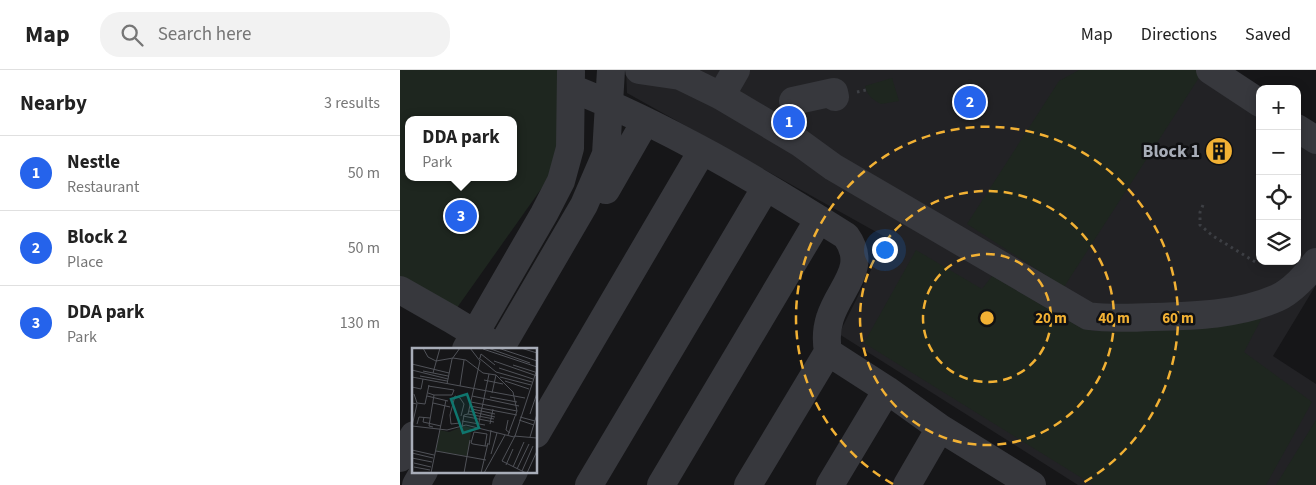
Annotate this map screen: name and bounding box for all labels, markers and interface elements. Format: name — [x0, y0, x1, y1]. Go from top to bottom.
search box — [100, 12, 450, 57]
text: Map — [25, 17, 70, 52]
icon: search — [118, 21, 146, 49]
text: Search here — [158, 21, 251, 48]
text: Map — [1081, 22, 1113, 47]
text: Directions — [1141, 22, 1217, 47]
text: Saved — [1245, 22, 1291, 47]
pin: 2 — [954, 83, 986, 121]
map controls — [1256, 85, 1301, 265]
button: + — [1256, 85, 1301, 130]
text: Nearby — [20, 88, 87, 118]
text: 3 results — [324, 92, 380, 114]
pin: 1 — [773, 103, 805, 141]
popup — [405, 116, 517, 181]
text: DDA park — [422, 124, 500, 151]
button: − — [1256, 130, 1301, 175]
building icon: Block 1 — [1204, 136, 1234, 166]
place label: Block 1 — [1143, 139, 1200, 164]
text: Nestle — [67, 149, 120, 176]
text: Park — [422, 151, 452, 173]
text: 1 — [32, 162, 40, 184]
text: 50 m — [348, 162, 380, 184]
button: locate — [1256, 175, 1301, 220]
text: Restaurant — [67, 176, 140, 198]
pin: 3 — [445, 197, 477, 235]
button: layers — [1256, 220, 1301, 265]
text: Block 2 — [67, 224, 128, 251]
text: 2 — [32, 237, 40, 259]
text: 50 m — [348, 237, 380, 259]
your location — [872, 237, 898, 263]
text: Place — [67, 251, 103, 273]
text: DDA park — [67, 299, 144, 326]
text: 20 m — [1035, 308, 1067, 329]
text: 40 m — [1098, 308, 1130, 329]
text: 60 m — [1162, 308, 1194, 329]
centre of rings — [978, 309, 996, 327]
text: 3 — [32, 312, 40, 334]
text: 130 m — [340, 312, 380, 334]
text: Park — [67, 326, 97, 348]
inset map — [412, 348, 538, 472]

